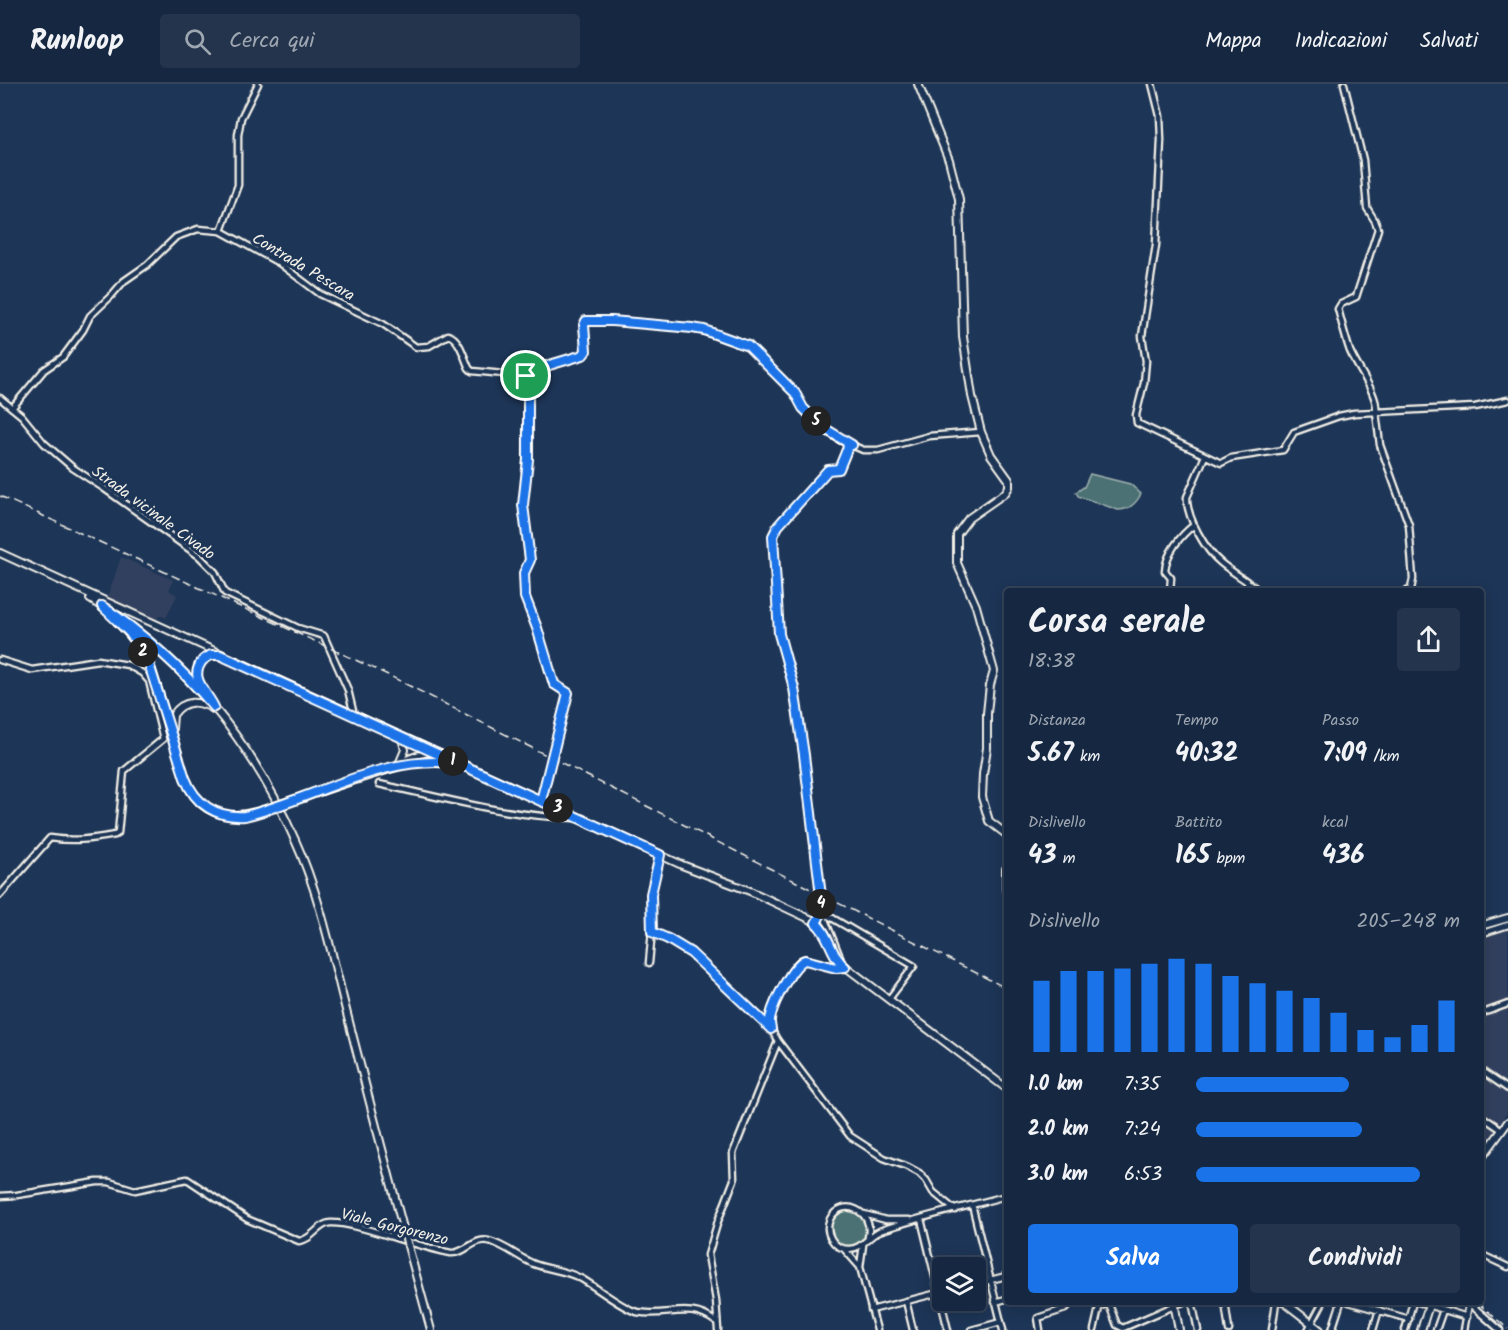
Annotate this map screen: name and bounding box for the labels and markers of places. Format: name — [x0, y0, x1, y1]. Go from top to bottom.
pin — [500, 350, 551, 401]
pin: 5 — [801, 406, 831, 436]
pin: 2 — [128, 637, 158, 667]
pin: 1 — [438, 746, 468, 776]
pin: 3 — [543, 793, 573, 823]
pin: 4 — [806, 889, 836, 919]

